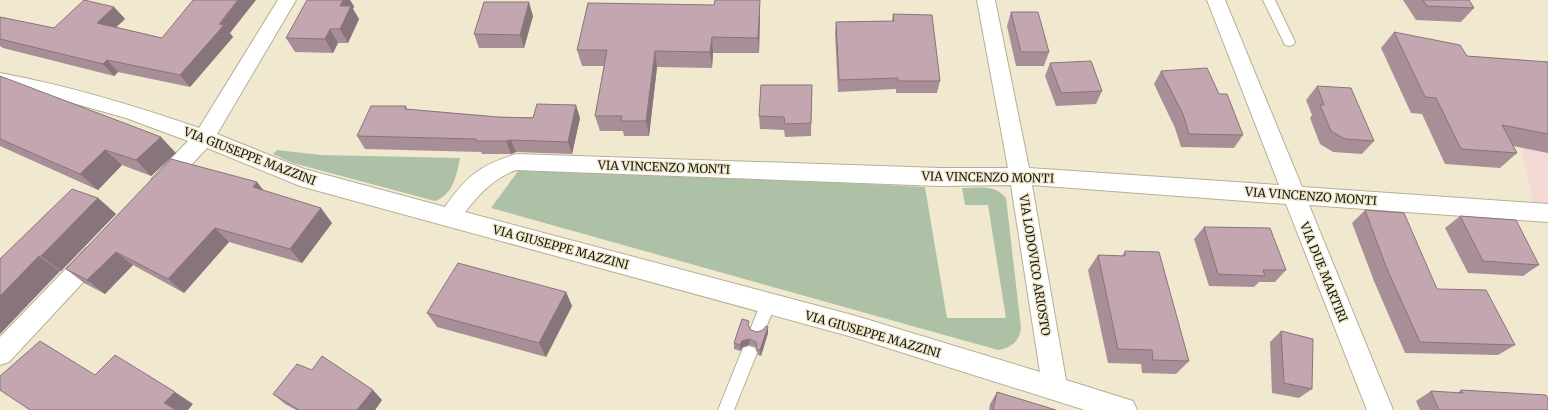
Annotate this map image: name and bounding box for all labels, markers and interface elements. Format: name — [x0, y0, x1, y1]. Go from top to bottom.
street label: VIA GIUSEPPE MAZZINI — [181, 123, 318, 188]
street label: VIA VINCENZO MONTI — [597, 157, 730, 177]
street label: VIA VINCENZO MONTI — [921, 168, 1054, 186]
street label: VIA VINCENZO MONTI — [1243, 184, 1378, 208]
street label: VIA LODOVICO ARIOSTO — [1016, 192, 1054, 337]
street label: VIA DUE MARTIRI — [1297, 219, 1351, 324]
street label: VIA GIUSEPPE MAZZINI — [490, 221, 631, 272]
street label: VIA GIUSEPPE MAZZINI — [802, 307, 943, 361]

